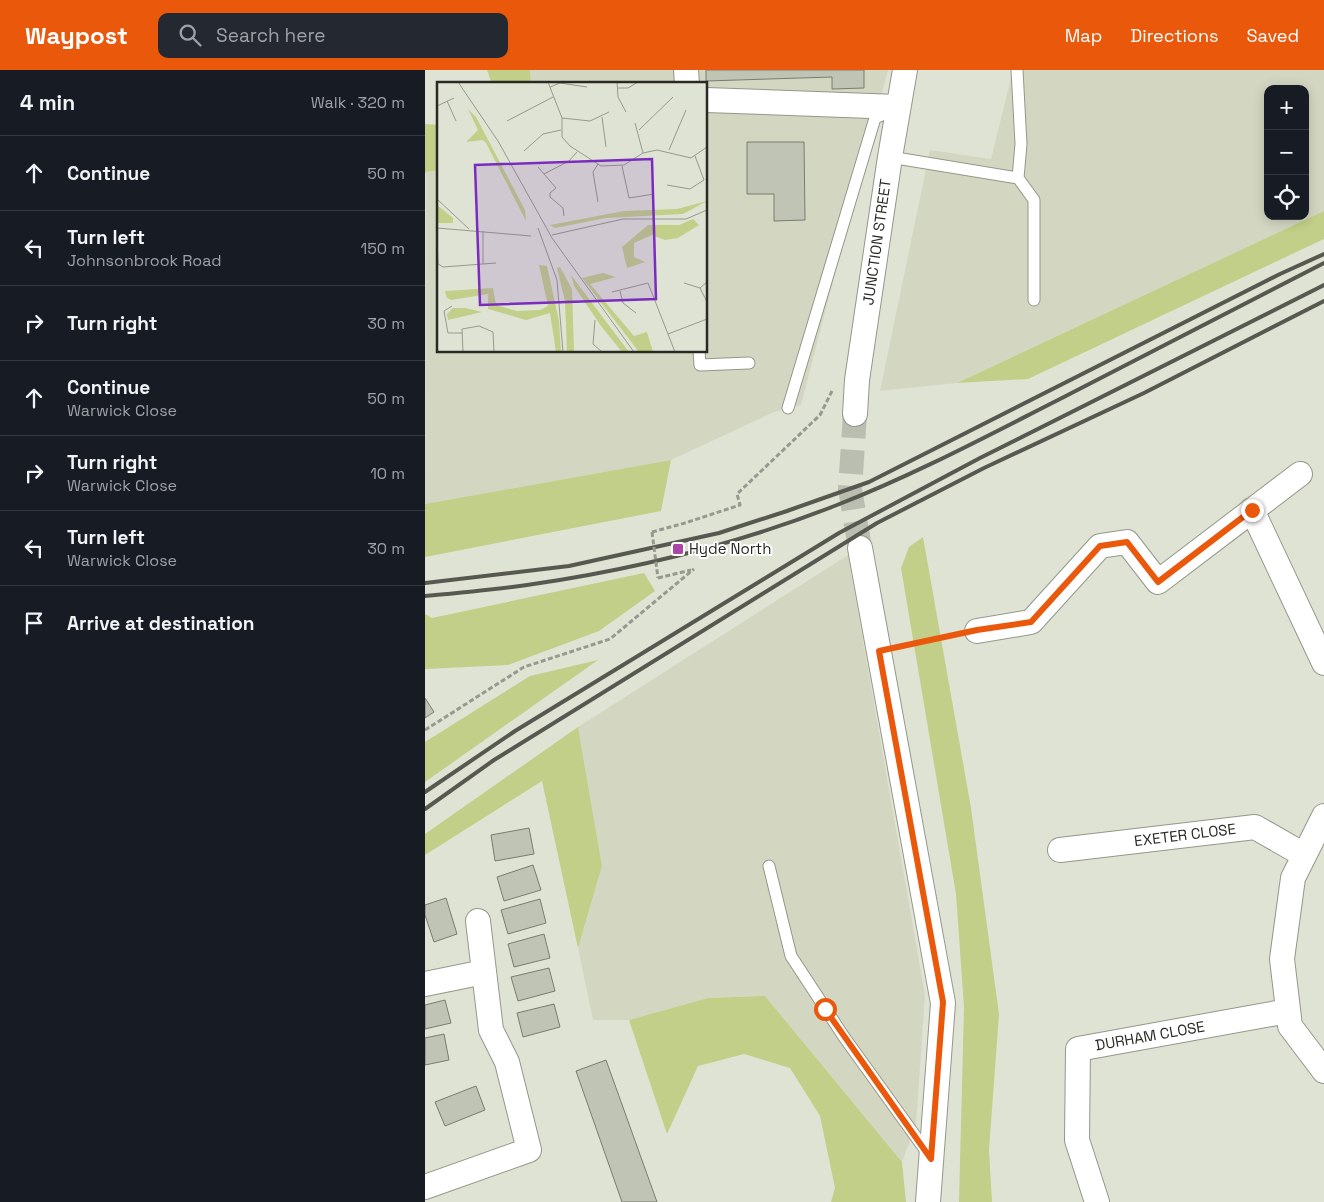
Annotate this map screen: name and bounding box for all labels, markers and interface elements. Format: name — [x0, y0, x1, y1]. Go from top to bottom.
search box — [158, 13, 508, 58]
text: Waypost — [25, 20, 128, 51]
icon: search — [176, 21, 204, 49]
text: Search here — [216, 23, 326, 48]
text: Map — [1065, 24, 1102, 47]
text: Directions — [1130, 24, 1219, 47]
text: Saved — [1247, 24, 1299, 47]
inset map — [437, 82, 707, 352]
map controls — [1264, 85, 1309, 220]
button: + — [1264, 85, 1309, 130]
text: 4 min — [20, 89, 75, 116]
text: Walk · 320 m — [311, 92, 405, 113]
button: − — [1264, 130, 1309, 175]
icon: ahead — [20, 159, 48, 187]
text: Continue — [67, 161, 150, 186]
text: 50 m — [367, 163, 405, 184]
button: locate — [1264, 175, 1309, 220]
street label: JUNCTION STREET — [858, 177, 895, 306]
text: Turn left — [67, 225, 145, 250]
icon: left — [20, 234, 48, 262]
text: 150 m — [361, 238, 405, 259]
text: Johnsonbrook Road — [67, 250, 222, 271]
icon: right — [20, 309, 48, 337]
text: Turn right — [67, 311, 157, 336]
text: 30 m — [367, 313, 405, 334]
text: Continue — [67, 375, 150, 400]
icon: ahead — [20, 384, 48, 412]
text: 50 m — [367, 388, 405, 409]
text: Warwick Close — [67, 400, 177, 421]
text: Turn right — [67, 450, 157, 475]
icon: right — [20, 459, 48, 487]
text: 10 m — [370, 463, 405, 484]
text: Warwick Close — [67, 475, 177, 496]
route end — [1241, 499, 1264, 522]
text: Turn left — [67, 525, 145, 550]
icon: left — [20, 534, 48, 562]
text: 30 m — [367, 538, 405, 559]
place label: Hyde North — [689, 539, 771, 558]
marker: Hyde North — [671, 542, 685, 556]
text: Warwick Close — [67, 550, 177, 571]
icon: arrive — [20, 609, 48, 637]
text: Arrive at destination — [67, 611, 255, 636]
street label: EXETER CLOSE — [1133, 819, 1237, 850]
route start — [814, 998, 837, 1021]
street label: DURHAM CLOSE — [1094, 1017, 1206, 1054]

